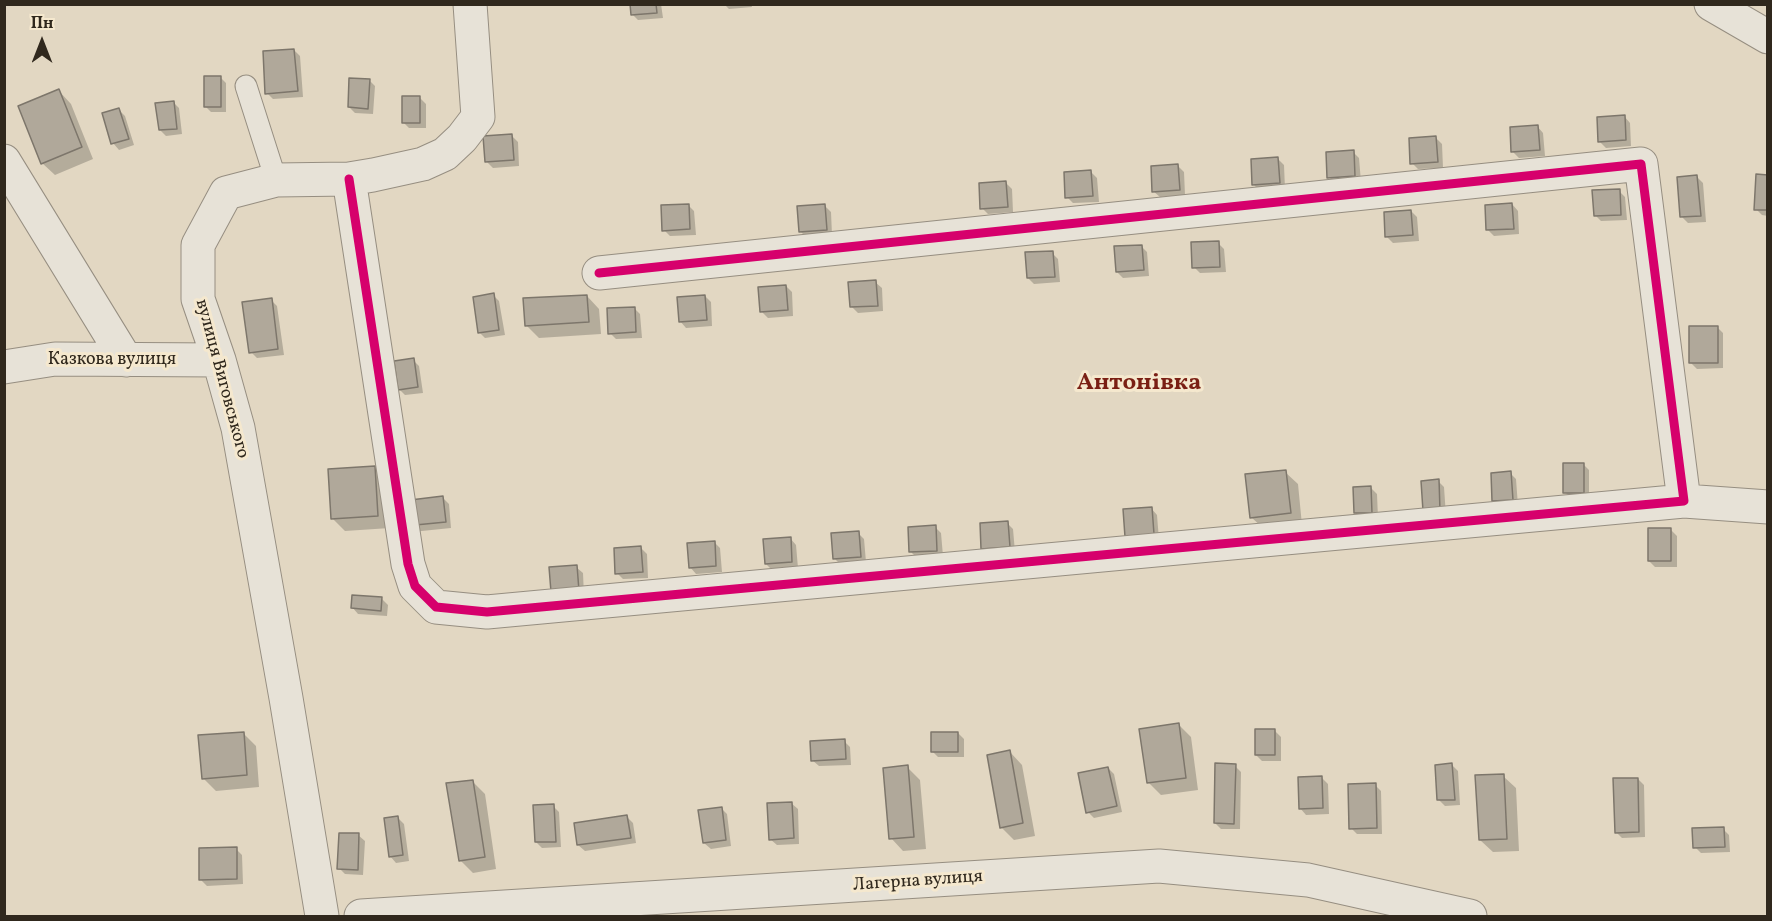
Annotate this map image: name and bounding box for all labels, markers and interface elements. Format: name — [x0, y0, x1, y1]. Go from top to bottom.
north arrow — [12, 12, 72, 72]
text: Пн — [31, 13, 53, 35]
street label: вулиця Виговського — [189, 297, 253, 461]
street label: Казкова вулиця — [48, 350, 176, 372]
district label: Антонівка — [1077, 371, 1201, 399]
street label: Лагерна вулиця — [852, 867, 984, 897]

